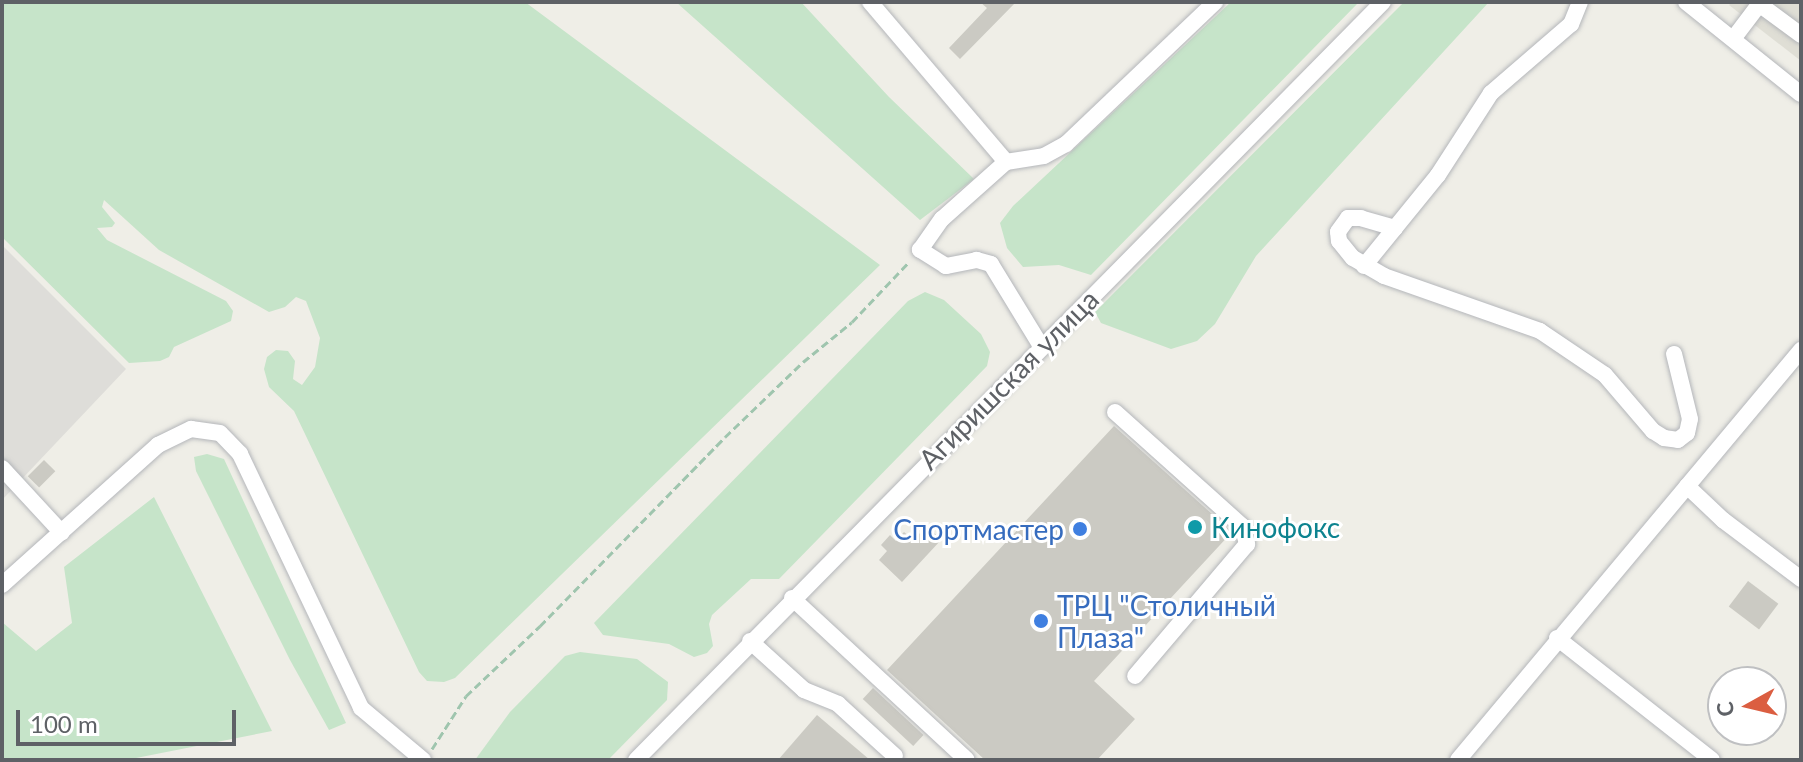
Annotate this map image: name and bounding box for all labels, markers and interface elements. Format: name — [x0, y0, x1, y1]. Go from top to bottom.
street label: Агиришская улица — [911, 282, 1105, 476]
place label: Кинофокс — [1211, 510, 1340, 544]
place label: Спортмастер — [893, 512, 1064, 546]
marker: Кинофокс — [1186, 518, 1204, 536]
marker: Спортмастер — [1071, 520, 1089, 538]
place label: ТРЦ "Столичный Плаза" — [1057, 588, 1276, 654]
marker: ТРЦ "Столичный Плаза" — [1032, 612, 1050, 630]
north arrow — [1707, 666, 1787, 746]
scale bar — [20, 694, 240, 744]
text: С — [1710, 700, 1739, 718]
text: 100 m — [30, 709, 98, 738]

